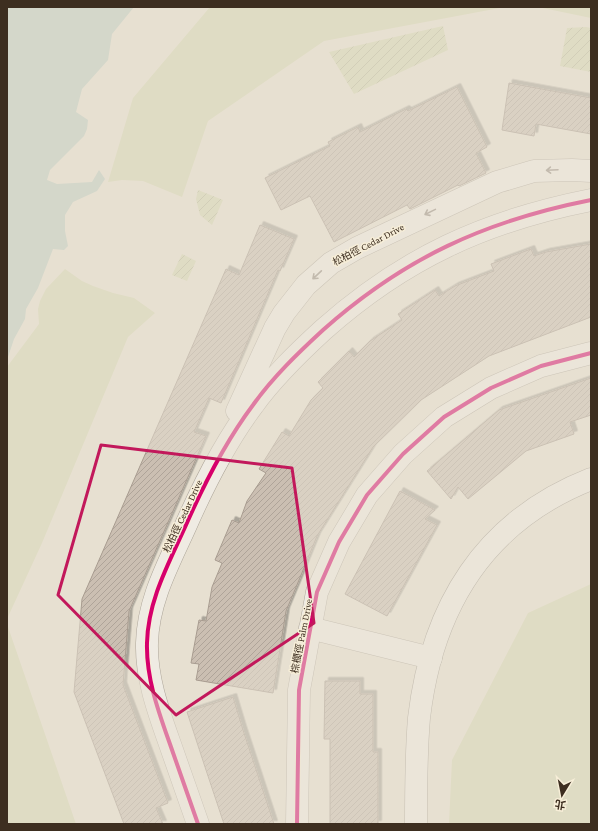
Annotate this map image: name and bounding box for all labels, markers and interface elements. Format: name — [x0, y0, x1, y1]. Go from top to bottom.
one-way arrow — [546, 166, 559, 174]
one-way arrow — [425, 209, 437, 216]
street label: 松柏徑 Cedar Drive — [331, 221, 406, 268]
one-way arrow — [312, 270, 322, 280]
street label: 松柏徑 Cedar Drive — [161, 477, 204, 554]
street label: 棕櫚徑 Palm Drive — [289, 597, 314, 674]
north arrow — [542, 775, 582, 815]
text: 北 — [554, 798, 567, 812]

